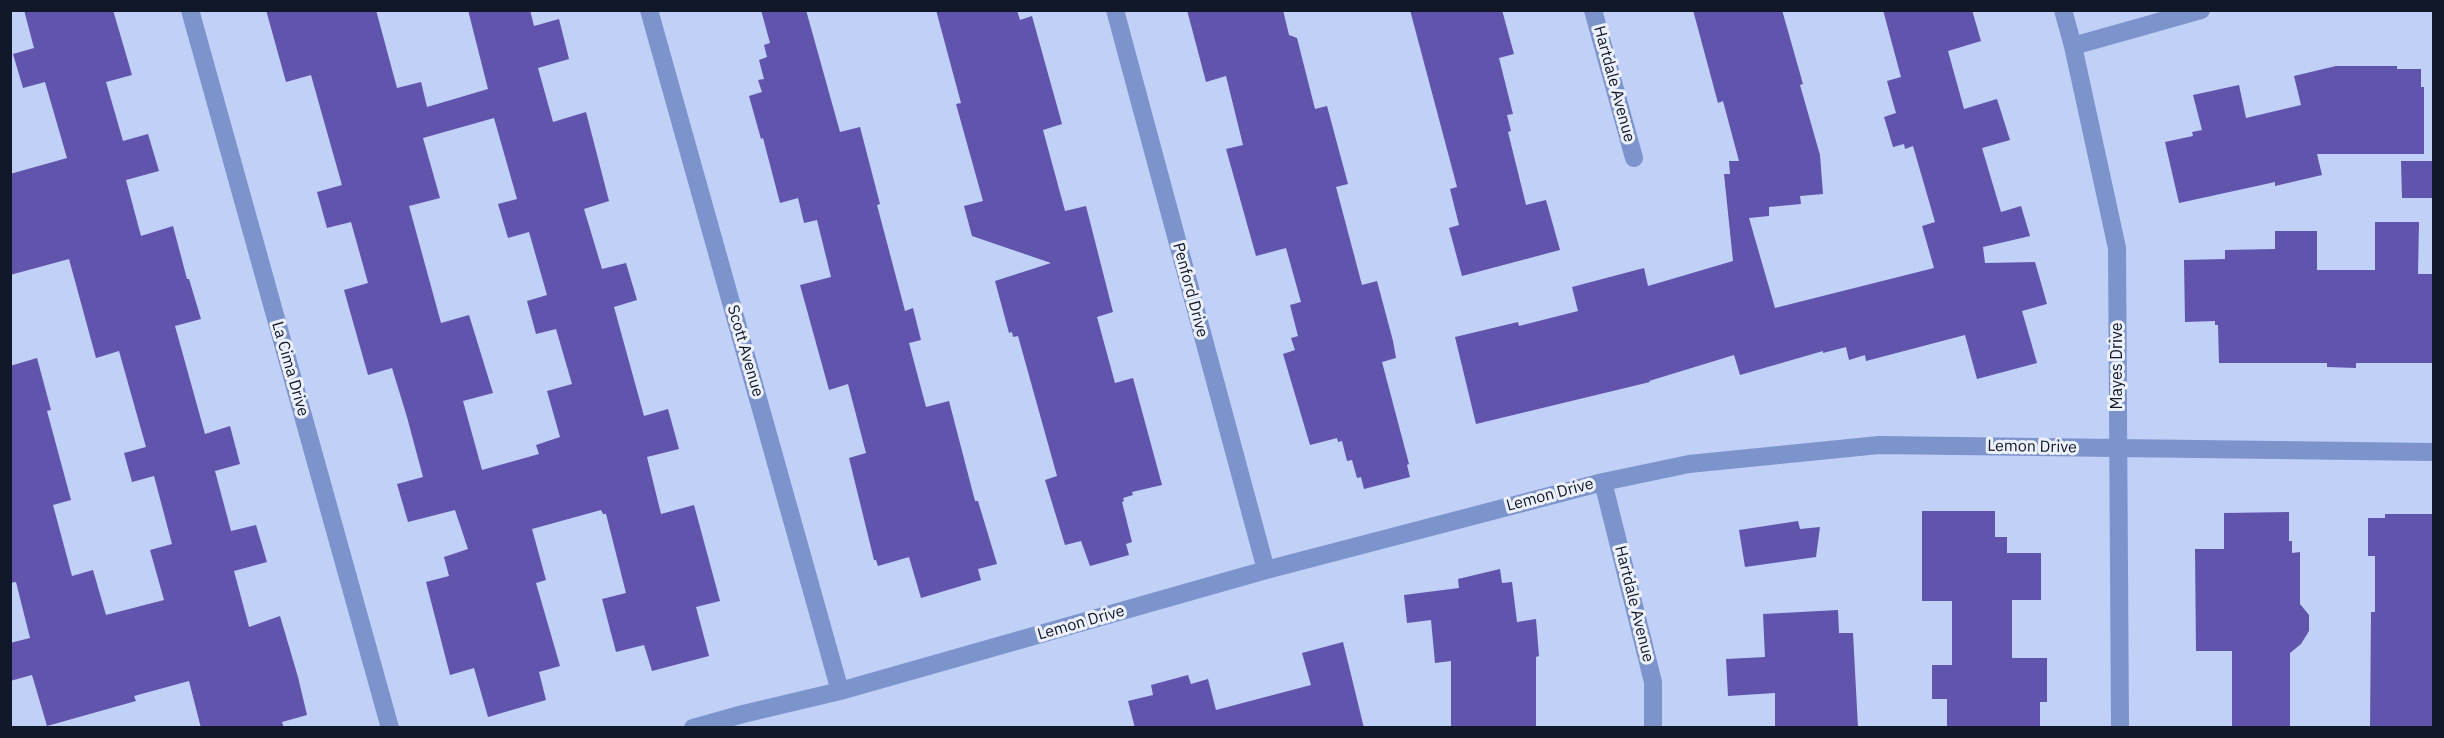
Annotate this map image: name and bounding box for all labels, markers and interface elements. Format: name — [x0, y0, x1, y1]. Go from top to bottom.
street label: Hartdale Avenue — [1589, 24, 1639, 144]
street label: Penford Drive — [1168, 241, 1212, 339]
street label: Scott Avenue — [723, 303, 767, 399]
street label: La Cima Drive — [267, 319, 313, 419]
street label: Mayes Drive — [2107, 323, 2127, 409]
street label: Lemon Drive — [1987, 437, 2077, 457]
street label: Lemon Drive — [1504, 474, 1596, 516]
street label: Hartdale Avenue — [1610, 544, 1658, 664]
street label: Lemon Drive — [1035, 601, 1127, 645]

